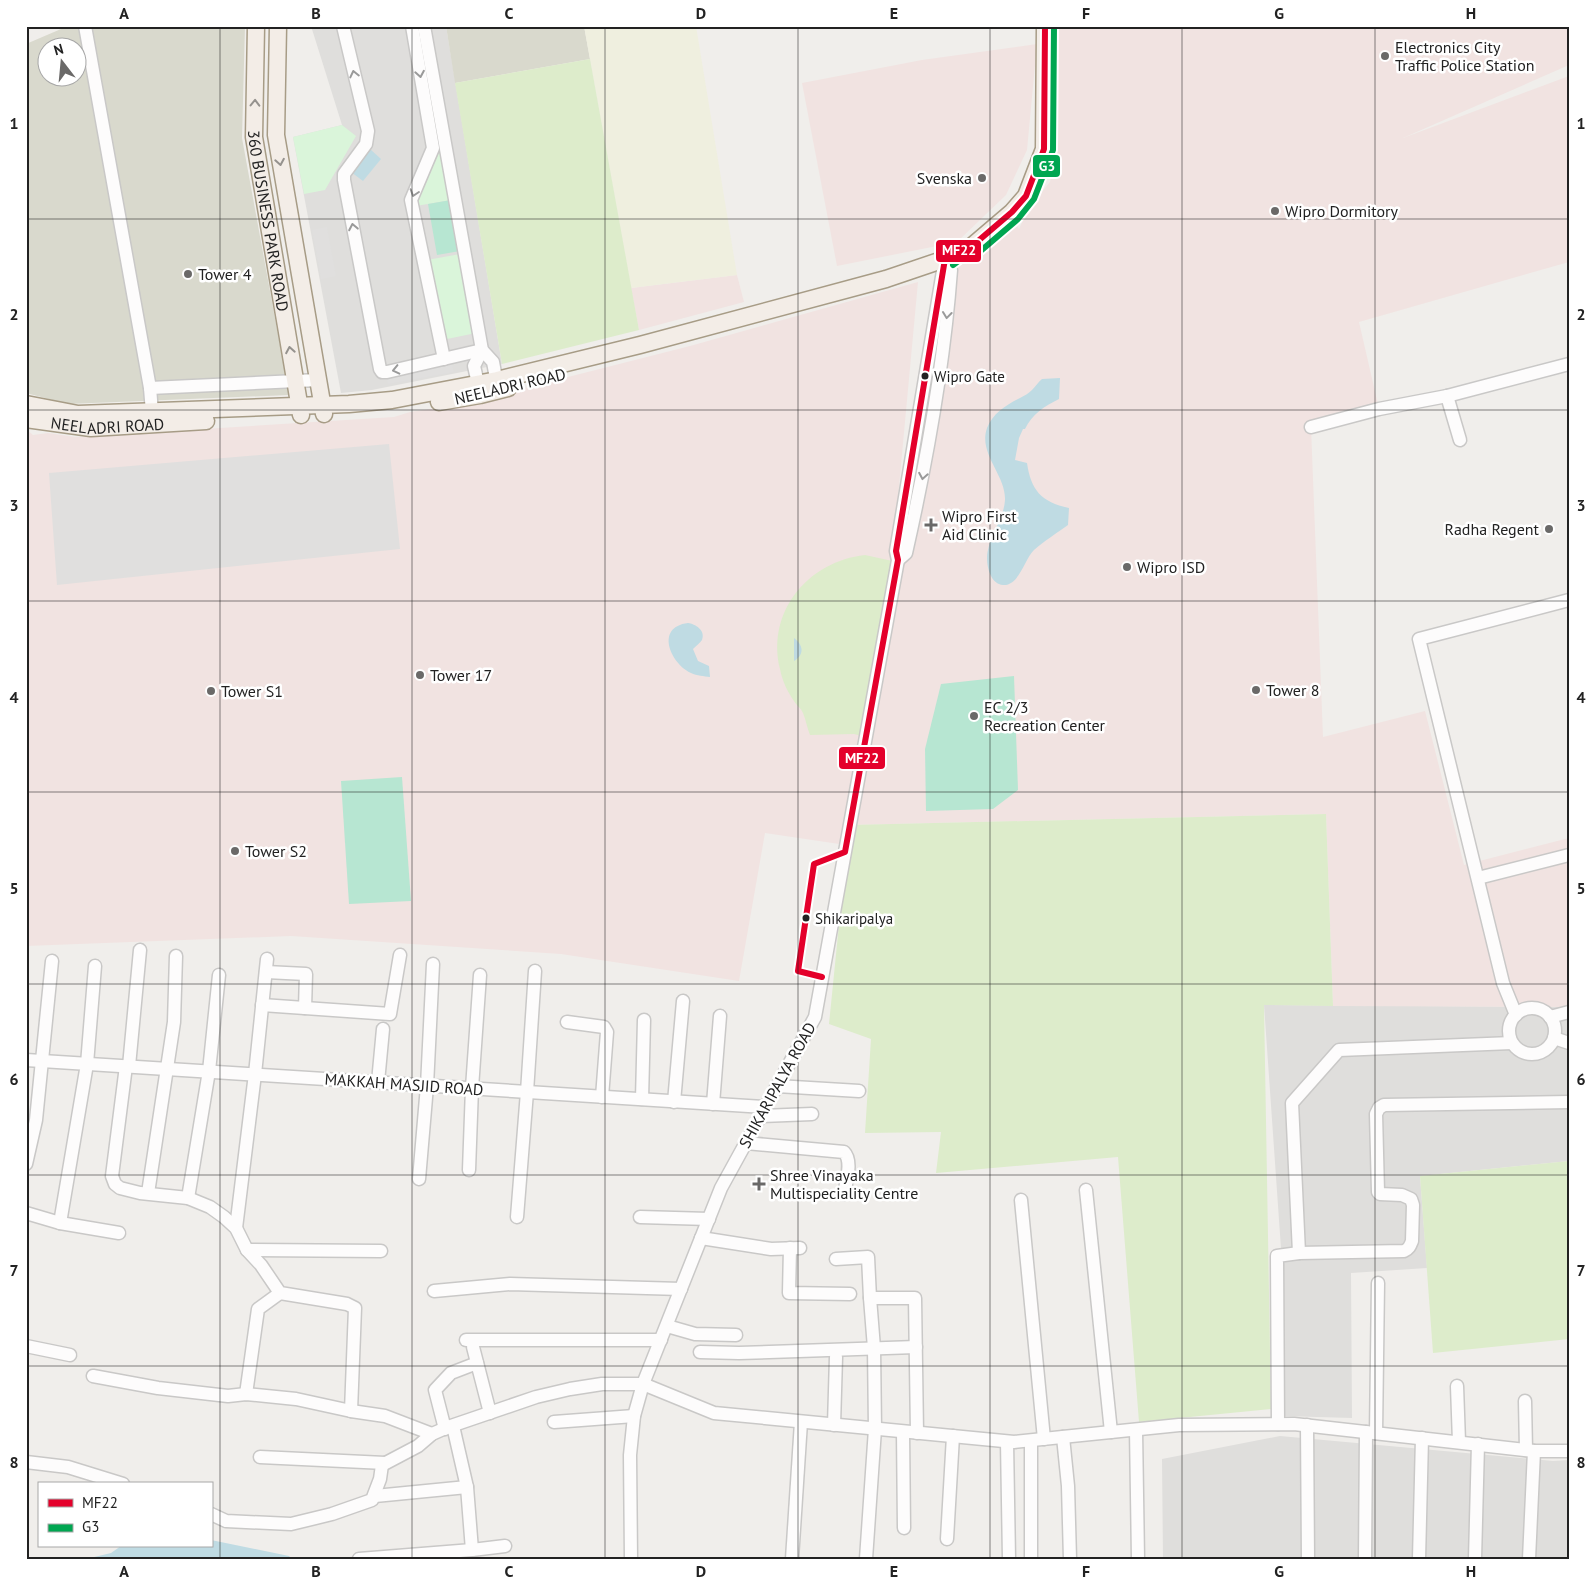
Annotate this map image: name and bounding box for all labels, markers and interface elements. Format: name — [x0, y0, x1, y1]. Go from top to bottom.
text: A — [119, 3, 129, 23]
text: B — [311, 3, 321, 23]
text: C — [505, 3, 514, 23]
text: D — [696, 3, 706, 23]
text: E — [890, 3, 898, 23]
text: F — [1082, 3, 1090, 23]
text: G — [1274, 3, 1284, 23]
text: H — [1466, 3, 1476, 23]
place label: Electronics City Traffic Police Station — [1395, 37, 1534, 75]
north arrow — [38, 38, 88, 88]
text: N — [52, 40, 65, 59]
marker: Electronics City Traffic Police Station — [1379, 50, 1391, 62]
one-way arrow — [349, 70, 360, 79]
one-way arrow — [415, 70, 425, 78]
one-way arrow — [250, 98, 260, 106]
text: 1 — [9, 113, 19, 133]
text: 1 — [1576, 113, 1586, 133]
street label: 360 BUSINESS PARK ROAD — [244, 130, 293, 313]
line badge: G3 — [1032, 154, 1061, 178]
text: G3 — [1039, 157, 1055, 175]
one-way arrow — [275, 158, 285, 166]
place label: Svenska — [917, 168, 972, 188]
marker: Svenska — [976, 172, 988, 184]
one-way arrow — [410, 188, 420, 197]
place label: Wipro Dormitory — [1285, 201, 1399, 221]
marker: Wipro Dormitory — [1269, 205, 1281, 217]
one-way arrow — [349, 223, 359, 232]
line badge: MF22 — [935, 239, 982, 263]
text: MF22 — [942, 241, 976, 259]
place label: Tower 4 — [198, 264, 252, 284]
marker: Tower 4 — [182, 268, 194, 280]
text: 2 — [9, 304, 19, 324]
text: 2 — [1576, 304, 1586, 324]
one-way arrow — [942, 311, 953, 319]
one-way arrow — [285, 345, 296, 353]
street label: NEELADRI ROAD — [452, 363, 568, 409]
one-way arrow — [392, 364, 401, 375]
place label: Wipro Gate — [934, 367, 1005, 386]
marker: Wipro Gate — [920, 371, 930, 381]
street label: NEELADRI ROAD — [49, 413, 165, 438]
one-way arrow — [918, 471, 928, 480]
text: 3 — [9, 495, 19, 515]
text: 3 — [1576, 495, 1586, 515]
place label: Wipro First Aid Clinic — [942, 506, 1017, 544]
marker: Wipro First Aid Clinic — [924, 518, 938, 532]
place label: Radha Regent — [1445, 519, 1540, 539]
marker: Radha Regent — [1543, 523, 1555, 535]
place label: Wipro ISD — [1137, 557, 1205, 577]
marker: Wipro ISD — [1121, 561, 1133, 573]
place label: Tower 17 — [430, 665, 492, 685]
marker: Tower 17 — [414, 669, 426, 681]
place label: Tower 8 — [1266, 680, 1319, 700]
place label: Tower S1 — [221, 681, 283, 701]
marker: Tower 8 — [1250, 684, 1262, 696]
marker: Tower S1 — [205, 685, 217, 697]
text: 4 — [9, 687, 19, 707]
text: 4 — [1576, 687, 1586, 707]
place label: EC 2/3 Recreation Center — [984, 697, 1106, 735]
marker: EC 2/3 Recreation Center — [968, 710, 980, 722]
line badge: MF22 — [838, 746, 886, 770]
text: MF22 — [845, 749, 879, 767]
place label: Tower S2 — [245, 841, 307, 861]
marker: Tower S2 — [229, 845, 241, 857]
text: 5 — [9, 878, 19, 898]
text: 5 — [1576, 878, 1586, 898]
place label: Shikaripalya — [815, 909, 893, 928]
marker: Shikaripalya — [801, 913, 811, 923]
street label: SHIKARIPALYA ROAD — [734, 1019, 820, 1151]
street label: MAKKAH MASJID ROAD — [324, 1068, 484, 1100]
text: 6 — [9, 1069, 19, 1089]
text: 6 — [1576, 1069, 1586, 1089]
place label: Shree Vinayaka Multispeciality Centre — [770, 1165, 918, 1203]
marker: Shree Vinayaka Multispeciality Centre — [752, 1177, 766, 1191]
text: 7 — [9, 1260, 19, 1280]
text: 7 — [1576, 1260, 1586, 1280]
text: 8 — [9, 1452, 19, 1472]
text: 8 — [1576, 1452, 1586, 1472]
legend — [38, 1482, 212, 1548]
text: MF22 — [82, 1493, 118, 1512]
text: G3 — [82, 1517, 99, 1536]
text: A — [119, 1561, 129, 1581]
text: B — [311, 1561, 321, 1581]
text: C — [505, 1561, 514, 1581]
text: D — [696, 1561, 706, 1581]
text: E — [890, 1561, 898, 1581]
text: F — [1082, 1561, 1090, 1581]
text: G — [1274, 1561, 1284, 1581]
text: H — [1466, 1561, 1476, 1581]

